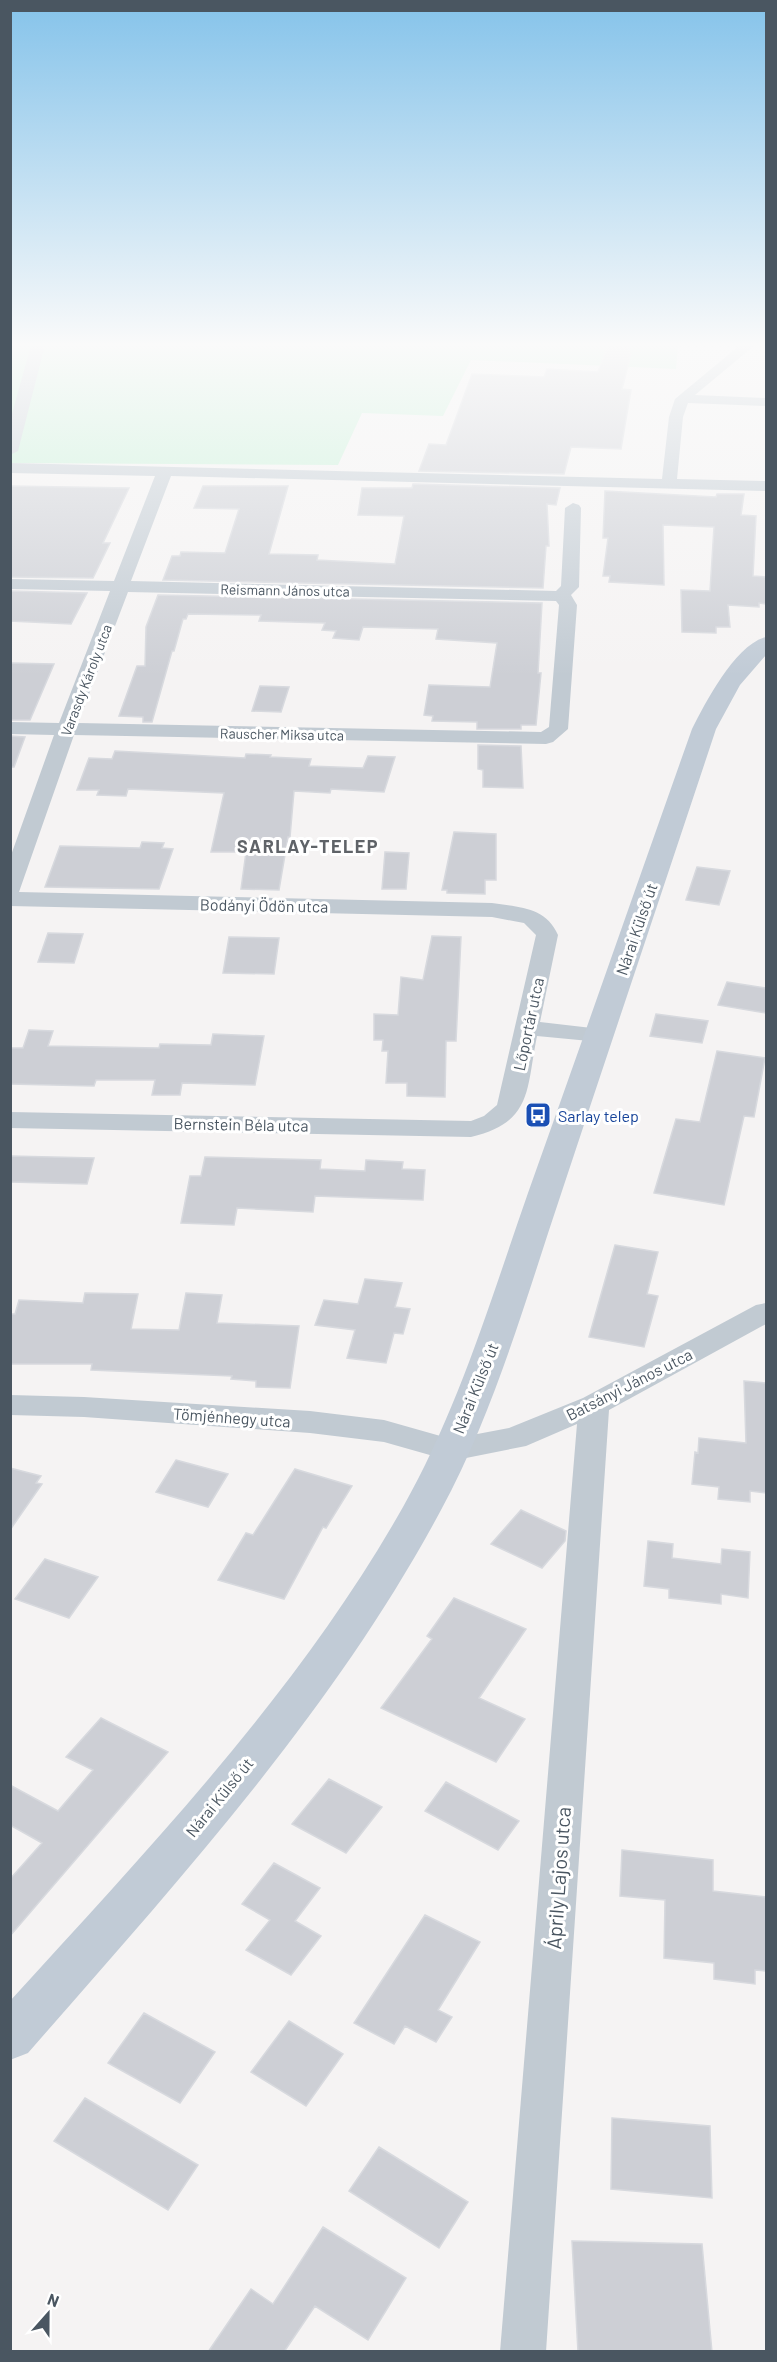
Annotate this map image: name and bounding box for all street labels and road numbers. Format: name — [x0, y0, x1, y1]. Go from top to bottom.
street label: Reismann János utca — [220, 580, 350, 600]
street label: Varasdy Károly utca — [57, 622, 115, 738]
street label: Rauscher Miksa utca — [220, 724, 344, 744]
street label: Nárai Külső út — [611, 880, 661, 978]
street label: Bodányi Ödön utca — [200, 894, 328, 916]
street label: Lőportár utca — [509, 976, 547, 1072]
street label: Bernstein Béla utca — [173, 1113, 309, 1135]
street label: Nárai Külső út — [448, 1340, 502, 1436]
street label: Batsányi János utca — [563, 1344, 695, 1424]
street label: Tömjénhegy utca — [173, 1403, 291, 1431]
street label: Nárai Külső út — [181, 1754, 257, 1840]
street label: Áprily Lajos utca — [541, 1806, 575, 1950]

